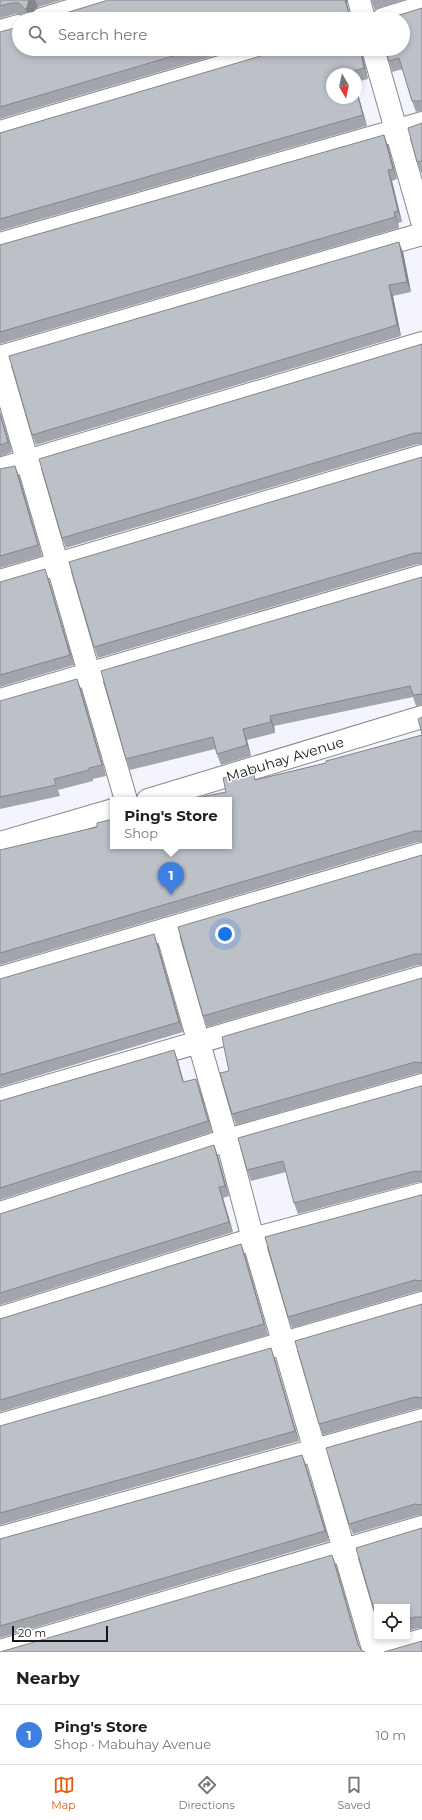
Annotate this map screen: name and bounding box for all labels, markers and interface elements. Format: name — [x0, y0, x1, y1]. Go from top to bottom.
search box — [12, 12, 410, 56]
icon: search — [26, 23, 48, 45]
text: Search here — [58, 25, 147, 44]
north arrow — [326, 68, 362, 104]
street label: Mabuhay Avenue — [224, 733, 346, 785]
popup — [110, 797, 232, 849]
text: Ping's Store — [124, 806, 218, 825]
text: Shop — [124, 825, 158, 841]
pin: 1 — [158, 862, 184, 895]
your location — [215, 924, 235, 944]
map controls — [374, 1604, 410, 1640]
button: locate — [374, 1604, 410, 1640]
scale bar — [12, 1624, 108, 1643]
text: 20 m — [18, 1626, 46, 1640]
text: Nearby — [16, 1668, 80, 1688]
text: Ping's Store — [54, 1717, 148, 1736]
text: 1 — [26, 1727, 32, 1743]
text: 10 m — [376, 1727, 406, 1743]
text: Shop · Mabuhay Avenue — [54, 1736, 211, 1752]
tab: Map — [51, 1774, 76, 1812]
tab: Directions — [179, 1774, 235, 1812]
tab: Saved — [338, 1774, 371, 1812]

